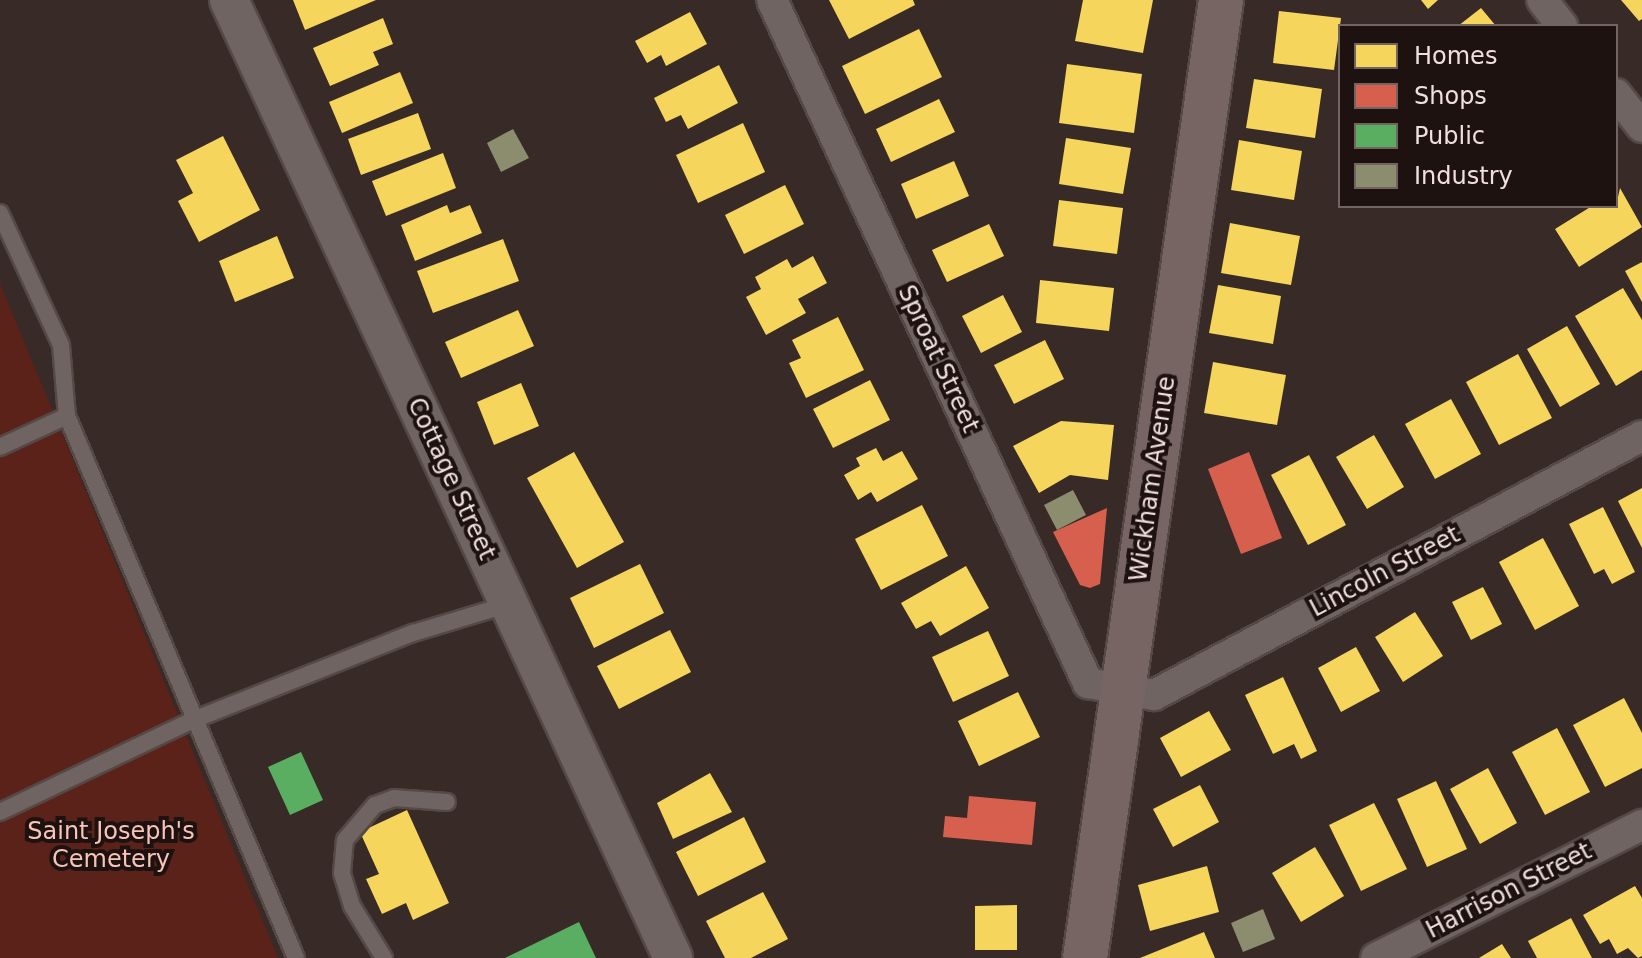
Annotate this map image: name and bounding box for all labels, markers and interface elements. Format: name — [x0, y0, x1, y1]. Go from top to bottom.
legend — [1338, 24, 1618, 208]
text: Homes — [1414, 42, 1497, 70]
text: Shops — [1414, 82, 1487, 110]
text: Public — [1414, 122, 1485, 150]
text: Industry — [1414, 162, 1513, 190]
street label: Sproat Street — [891, 281, 985, 437]
street label: Wickham Avenue — [1124, 374, 1182, 584]
street label: Cottage Street — [401, 393, 501, 565]
street label: Lincoln Street — [1305, 520, 1465, 624]
park label: Saint Joseph's Cemetery — [27, 818, 195, 874]
street label: Harrison Street — [1422, 837, 1596, 945]

